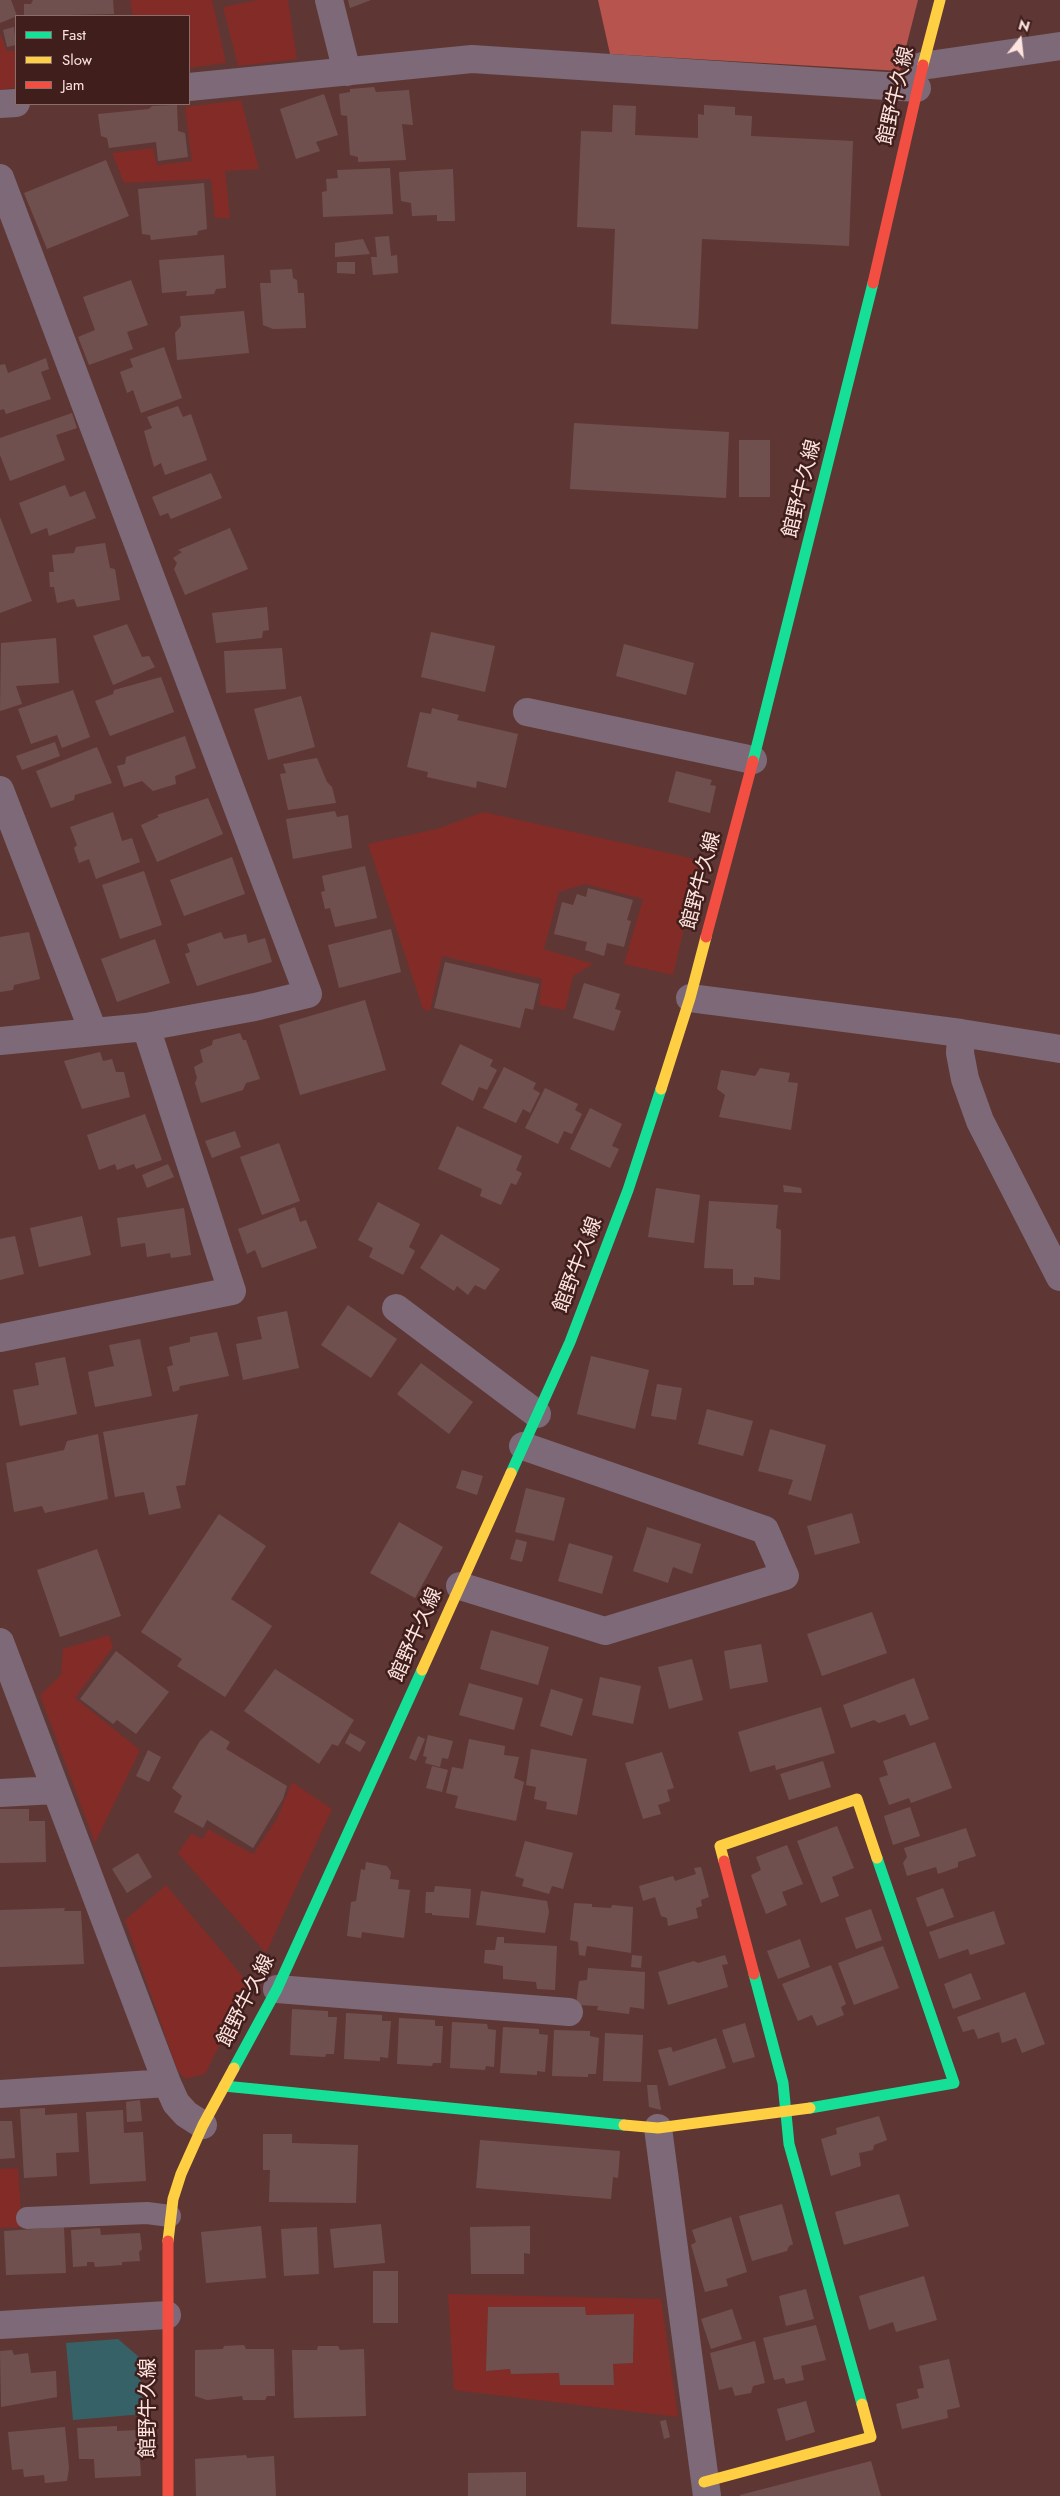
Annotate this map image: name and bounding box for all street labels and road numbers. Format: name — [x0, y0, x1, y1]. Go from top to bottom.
street label: 館野牛久線 — [874, 45, 920, 147]
street label: 館野牛久線 — [779, 438, 827, 540]
street label: 館野牛久線 — [677, 830, 727, 932]
street label: 館野牛久線 — [550, 1214, 608, 1316]
street label: 館野牛久線 — [386, 1584, 448, 1686]
street label: 館野牛久線 — [214, 1951, 280, 2051]
street label: 館野牛久線 — [137, 2358, 161, 2458]

